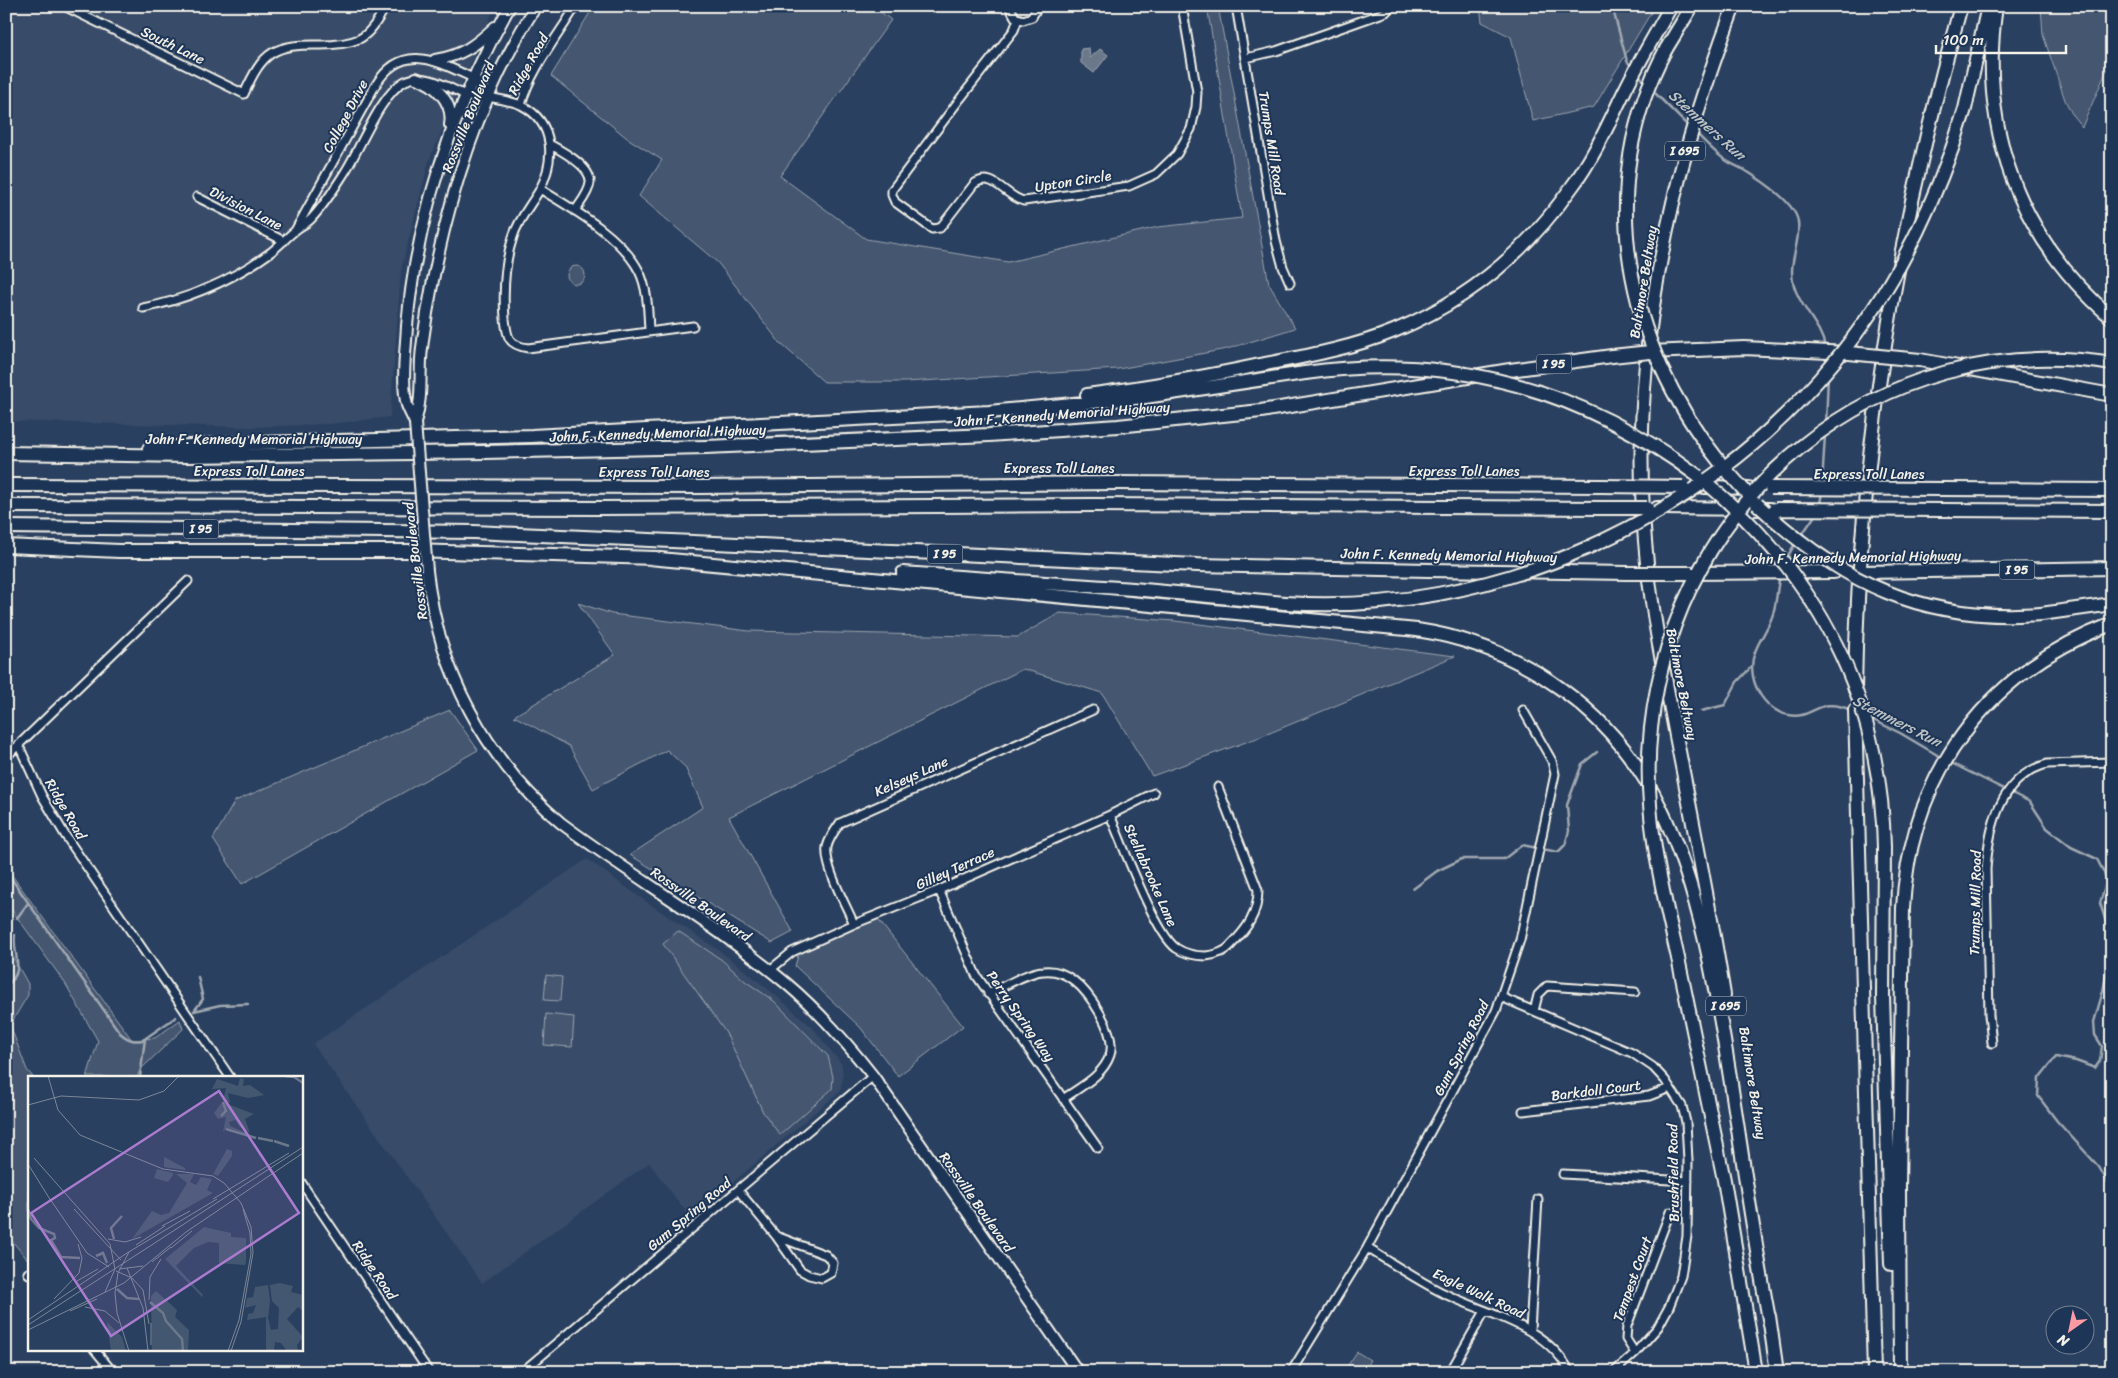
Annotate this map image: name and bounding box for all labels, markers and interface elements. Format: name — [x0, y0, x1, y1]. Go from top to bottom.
street label: South Lane — [136, 19, 209, 72]
scale bar — [1936, 22, 2066, 54]
street label: Ridge Road — [501, 27, 557, 100]
text: 100 m — [1943, 27, 1984, 53]
street label: Rossville Boulevard — [435, 56, 503, 177]
street label: College Drive — [316, 75, 375, 157]
water label: Stemmers Run — [1662, 83, 1753, 168]
street label: Trumps Mill Road — [1251, 89, 1292, 198]
road number: I 695 — [1665, 142, 1705, 160]
street label: Upton Circle — [1033, 163, 1113, 200]
street label: Division Lane — [205, 179, 287, 238]
street label: Baltimore Beltway — [1622, 223, 1665, 340]
road number: I 95 — [1536, 354, 1572, 374]
street label: John F. Kennedy Memorial Highway — [952, 394, 1172, 435]
street label: John F. Kennedy Memorial Highway — [548, 417, 767, 450]
street label: John F. Kennedy Memorial Highway — [145, 427, 363, 452]
street label: Express Toll Lanes — [1003, 456, 1115, 481]
street label: Express Toll Lanes — [193, 459, 305, 484]
street label: Express Toll Lanes — [1408, 459, 1520, 484]
street label: Express Toll Lanes — [598, 460, 710, 485]
street label: Express Toll Lanes — [1813, 462, 1925, 487]
street label: Rossville Boulevard — [396, 499, 435, 621]
road number: I 95 — [184, 520, 218, 538]
street label: John F. Kennedy Memorial Highway — [1340, 541, 1558, 570]
street label: John F. Kennedy Memorial Highway — [1744, 543, 1962, 572]
road number: I 95 — [928, 544, 962, 564]
road number: I 95 — [2000, 560, 2034, 580]
street label: Baltimore Beltway — [1658, 626, 1705, 743]
water label: Stemmers Run — [1848, 687, 1948, 755]
street label: Kelseys Lane — [870, 749, 952, 804]
street label: Ridge Road — [38, 774, 94, 846]
street label: Stellabrooke Lane — [1117, 819, 1185, 931]
street label: Gilley Terrace — [912, 840, 999, 897]
street label: Trumps Mill Road — [1962, 849, 1989, 956]
street label: Rossville Boulevard — [645, 860, 758, 949]
street label: Perry Spring Way — [980, 965, 1062, 1068]
street label: Gum Spring Road — [1427, 995, 1497, 1100]
road number: I 695 — [1706, 996, 1746, 1016]
street label: Baltimore Beltway — [1731, 1025, 1774, 1142]
street label: Barkdoll Court — [1550, 1073, 1642, 1108]
inset map — [28, 1076, 302, 1350]
street label: Brushfield Road — [1660, 1122, 1687, 1222]
street label: Rossville Boulevard — [932, 1147, 1022, 1259]
street label: Gum Spring Road — [641, 1170, 739, 1258]
street label: Tempest Court — [1605, 1232, 1660, 1325]
street label: Ridge Road — [345, 1235, 405, 1307]
street label: Eagle Walk Road — [1428, 1261, 1531, 1327]
north arrow — [2046, 1306, 2096, 1356]
text: N — [2052, 1327, 2075, 1354]

